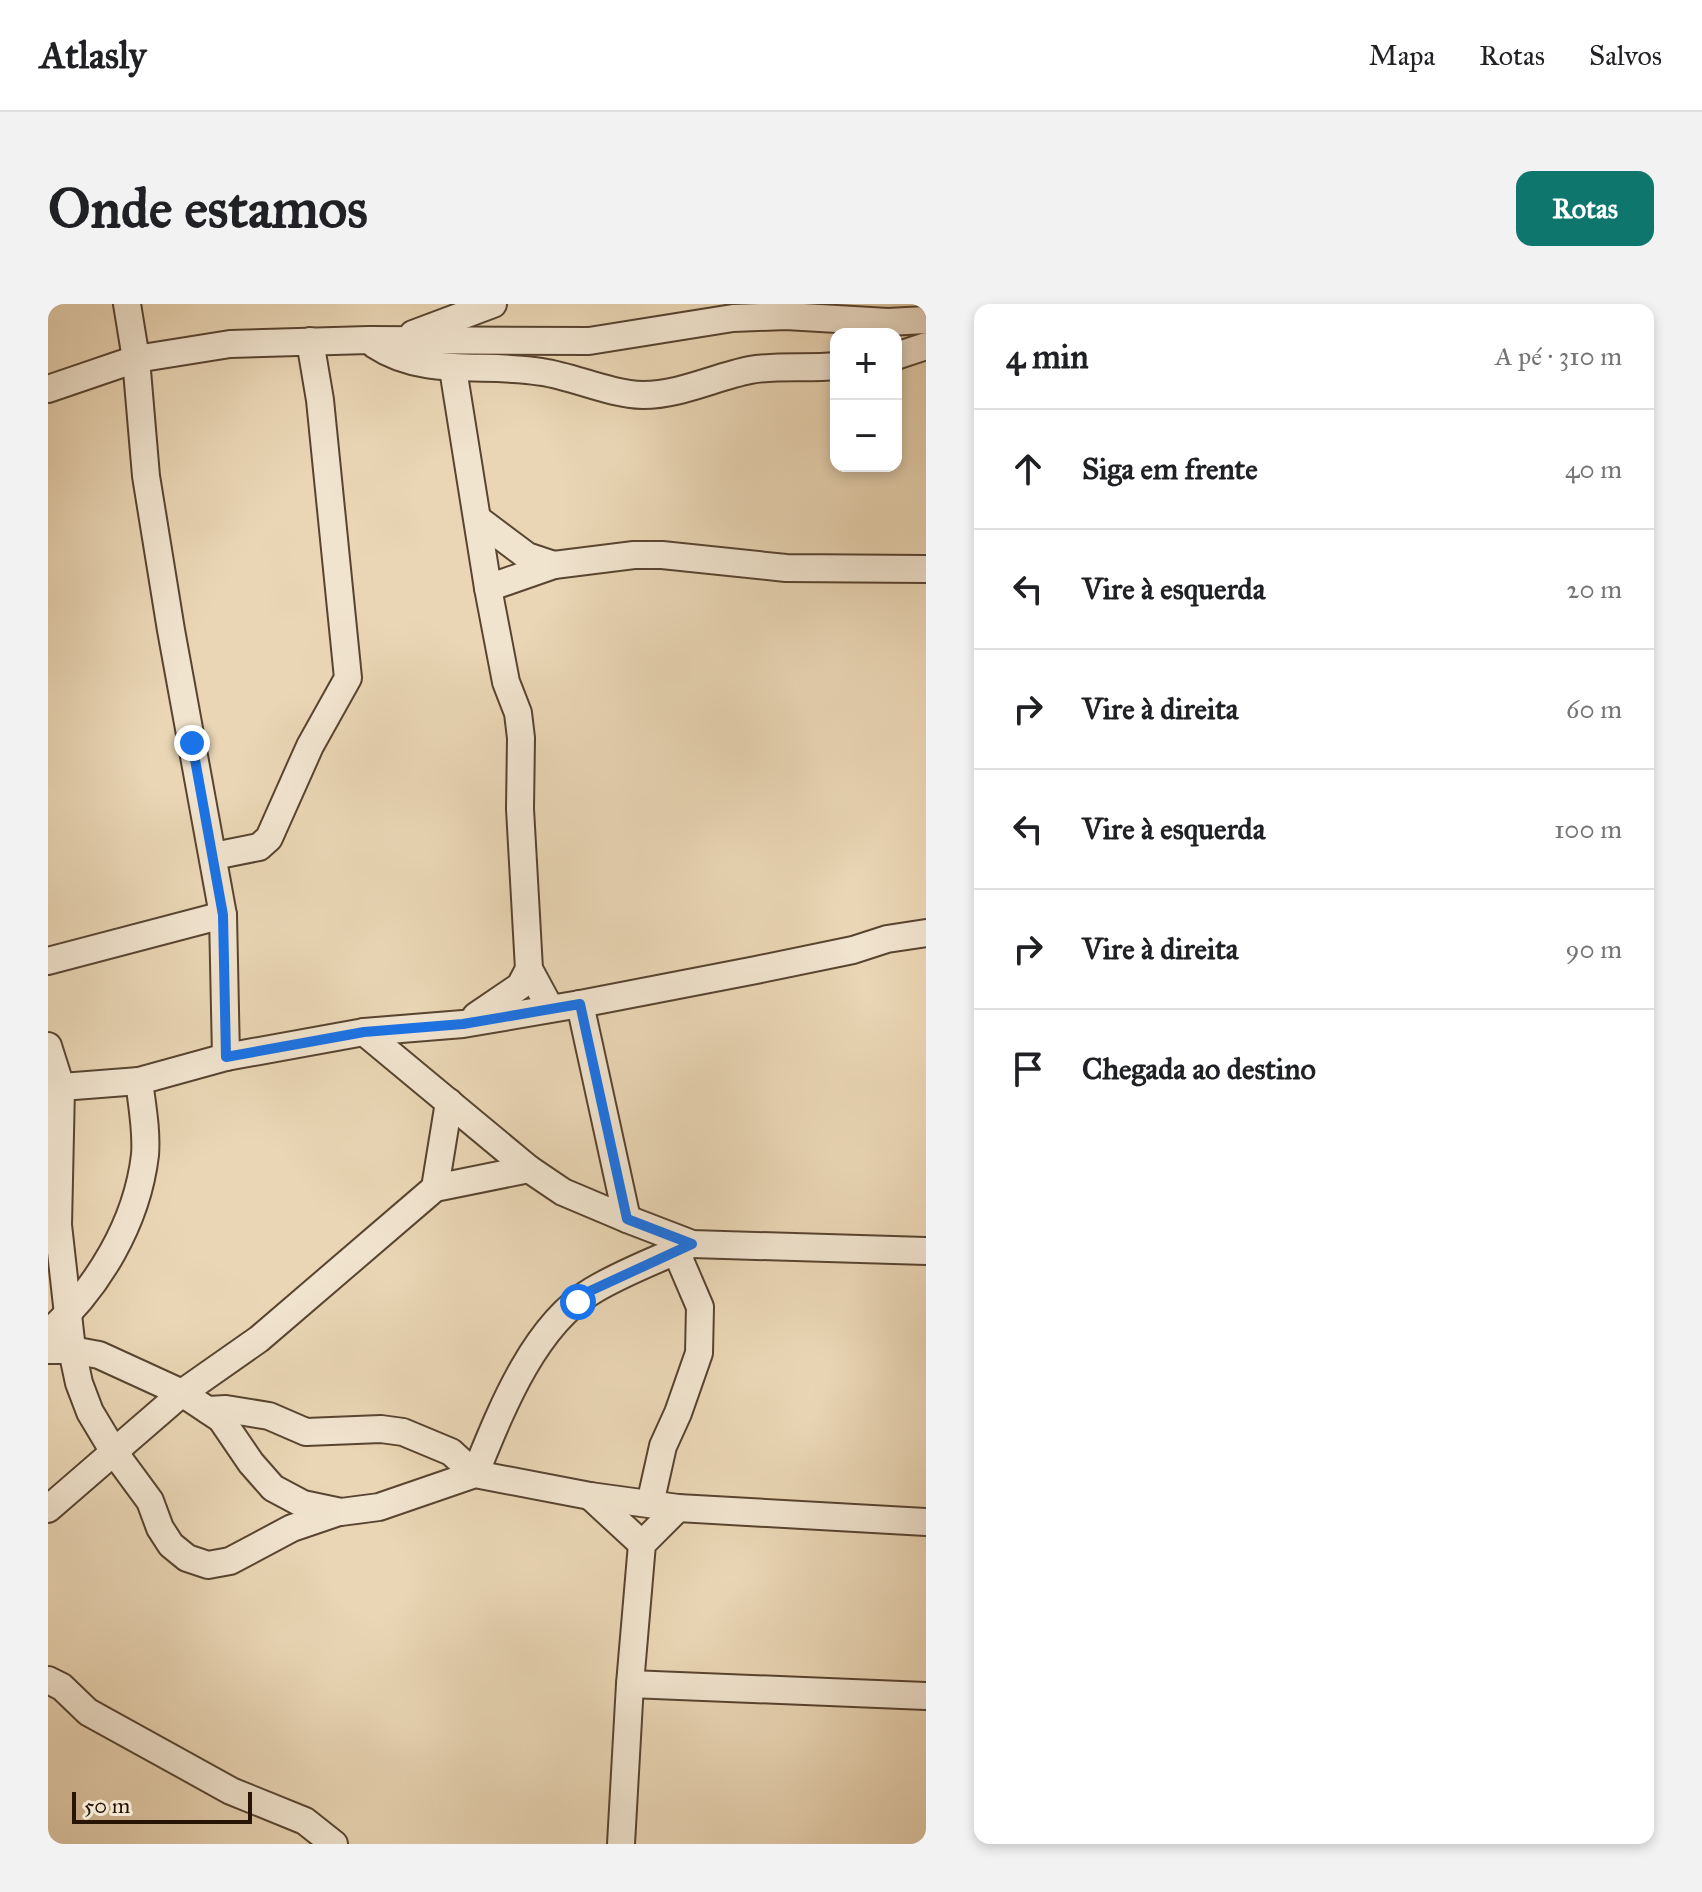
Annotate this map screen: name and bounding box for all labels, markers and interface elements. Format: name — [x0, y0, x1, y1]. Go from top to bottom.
text: Atlasly — [40, 32, 146, 78]
text: Mapa — [1369, 38, 1435, 73]
text: Rotas — [1479, 38, 1545, 73]
text: Salvos — [1589, 38, 1662, 73]
button: Rotas — [1516, 171, 1654, 246]
text: Onde estamos — [48, 174, 368, 242]
map controls — [830, 328, 902, 472]
button: + — [830, 328, 902, 400]
text: 4 min — [1006, 336, 1089, 377]
text: A pé · 310 m — [1495, 340, 1622, 372]
button: − — [830, 400, 902, 472]
icon: ahead — [1006, 447, 1050, 491]
text: Siga em frente — [1082, 451, 1258, 487]
text: 40 m — [1565, 453, 1622, 485]
icon: left — [1006, 567, 1050, 611]
text: Vire à esquerda — [1082, 571, 1265, 607]
text: 20 m — [1567, 573, 1622, 605]
icon: right — [1006, 687, 1050, 731]
text: Vire à direita — [1082, 691, 1238, 727]
text: 60 m — [1566, 693, 1622, 725]
route end — [174, 725, 210, 761]
icon: left — [1006, 807, 1050, 851]
text: Vire à esquerda — [1082, 811, 1265, 847]
text: 100 m — [1554, 813, 1622, 845]
icon: right — [1006, 927, 1050, 971]
text: Vire à direita — [1082, 931, 1238, 967]
text: 90 m — [1565, 933, 1622, 965]
icon: arrive — [1006, 1047, 1050, 1091]
text: Chegada ao destino — [1082, 1051, 1316, 1087]
route start — [560, 1284, 596, 1320]
scale bar — [72, 1788, 252, 1824]
text: 50 m — [84, 1792, 130, 1819]

